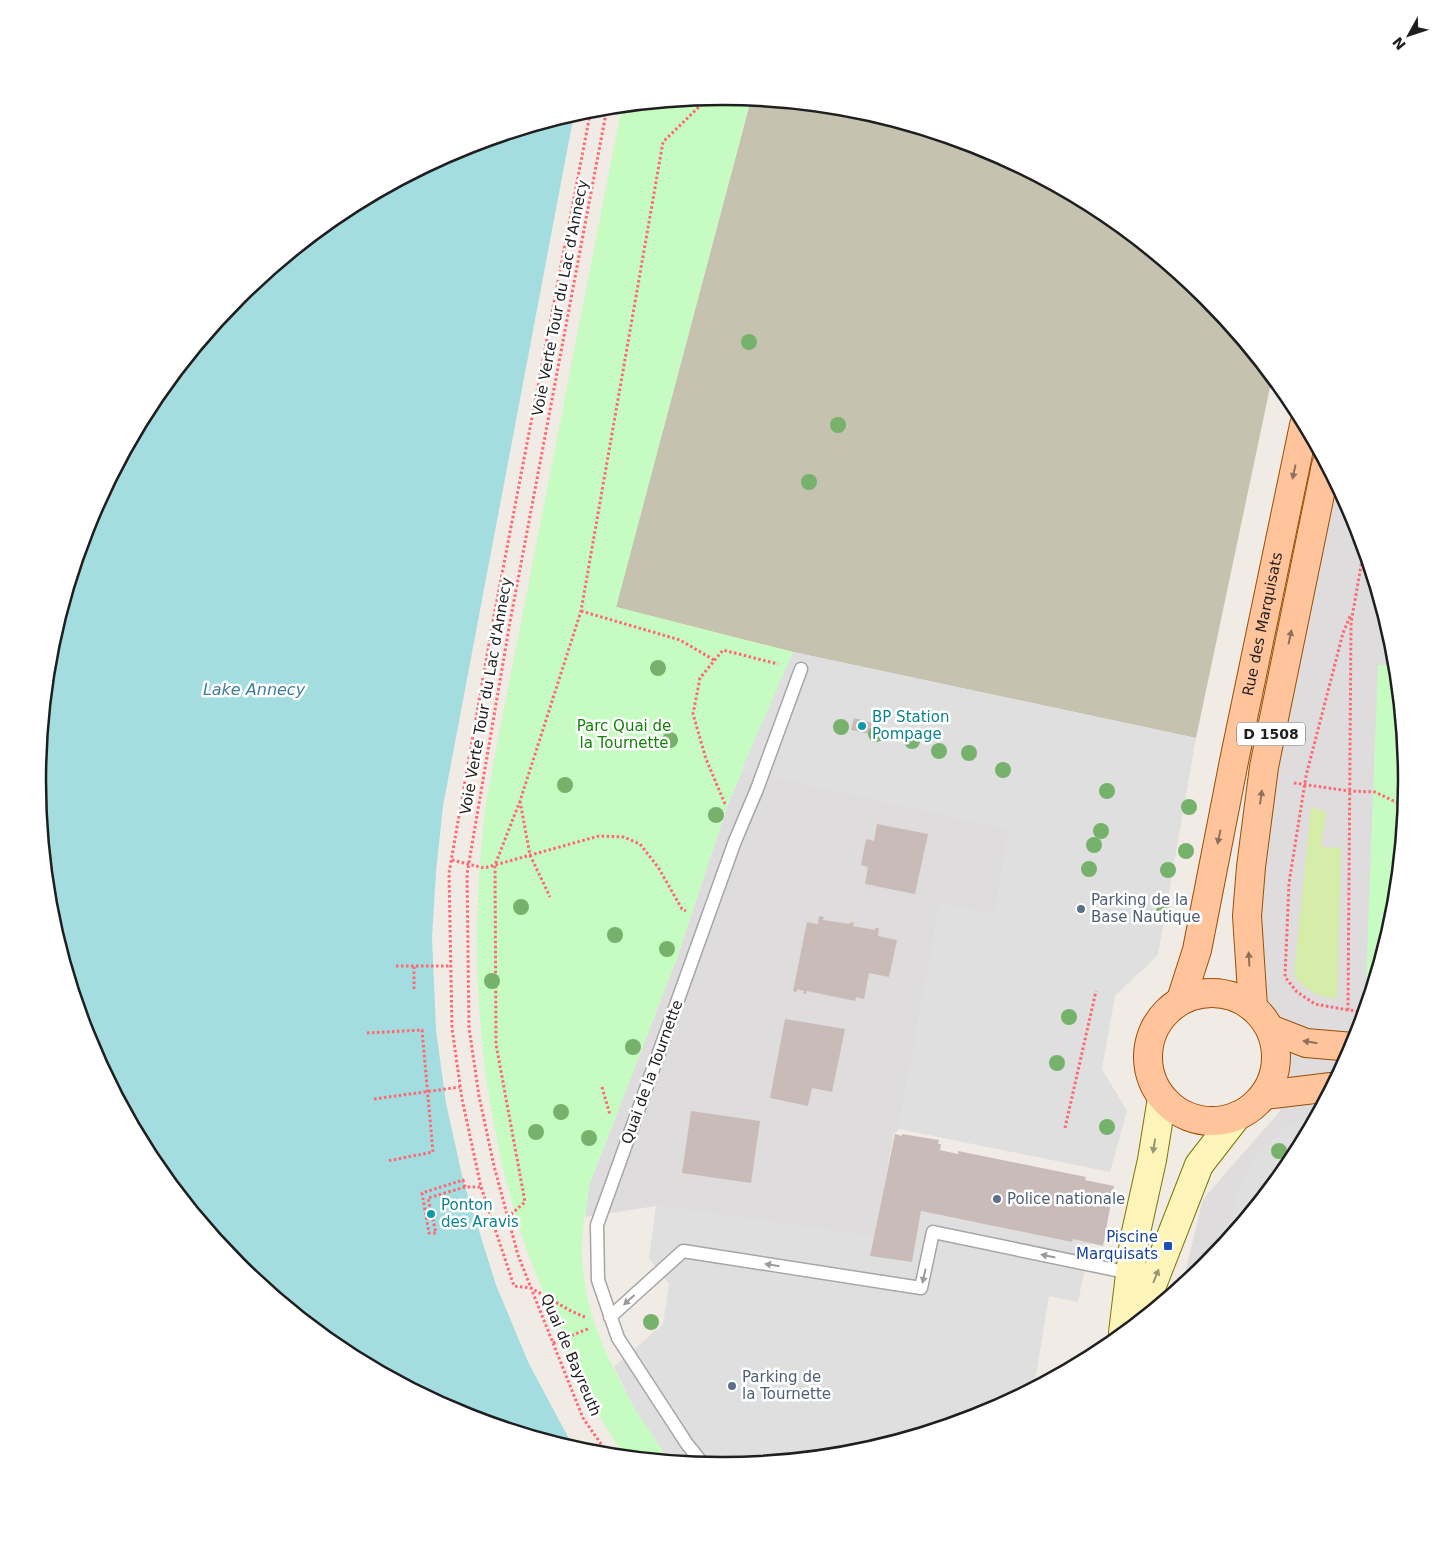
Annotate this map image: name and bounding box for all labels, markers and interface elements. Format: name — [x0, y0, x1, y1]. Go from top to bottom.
north arrow — [1384, 10, 1434, 60]
text: N — [1389, 34, 1409, 53]
street label: Voie Verte Tour du Lac d'Annecy — [528, 178, 592, 418]
one-way arrow — [1290, 465, 1298, 480]
street label: Rue des Marquisats — [1239, 550, 1286, 698]
street label: Voie Verte Tour du Lac d'Annecy — [456, 576, 516, 816]
one-way arrow — [1287, 629, 1295, 645]
water label: Lake Annecy — [203, 680, 306, 699]
place label: BP Station Pompage — [872, 708, 949, 743]
park label: Parc Quai de la Tournette — [577, 717, 671, 752]
marker: BP Station Pompage — [856, 720, 868, 732]
road number: D 1508 — [1237, 722, 1305, 746]
one-way arrow — [1257, 789, 1265, 805]
one-way arrow — [1215, 830, 1223, 845]
place label: Parking de la Base Nautique — [1091, 891, 1201, 926]
marker: Parking de la Base Nautique — [1075, 903, 1087, 915]
one-way arrow — [1245, 950, 1253, 966]
street label: Quai de la Tournette — [618, 997, 686, 1147]
one-way arrow — [1302, 1038, 1318, 1046]
one-way arrow — [1150, 1138, 1158, 1154]
place label: Police nationale — [1007, 1190, 1125, 1208]
marker: Police nationale — [991, 1193, 1003, 1205]
place label: Ponton des Aravis — [441, 1196, 519, 1231]
marker: Ponton des Aravis — [425, 1208, 437, 1220]
place label: Piscine Marquisats — [1076, 1228, 1158, 1263]
marker: Piscine Marquisats — [1162, 1240, 1174, 1252]
one-way arrow — [1041, 1252, 1056, 1260]
one-way arrow — [764, 1261, 780, 1269]
one-way arrow — [919, 1268, 927, 1284]
one-way arrow — [1153, 1268, 1160, 1283]
street label: Quai de Bayreuth — [537, 1291, 605, 1419]
one-way arrow — [623, 1294, 636, 1305]
place label: Parking de la Tournette — [742, 1368, 831, 1403]
marker: Parking de la Tournette — [726, 1380, 738, 1392]

